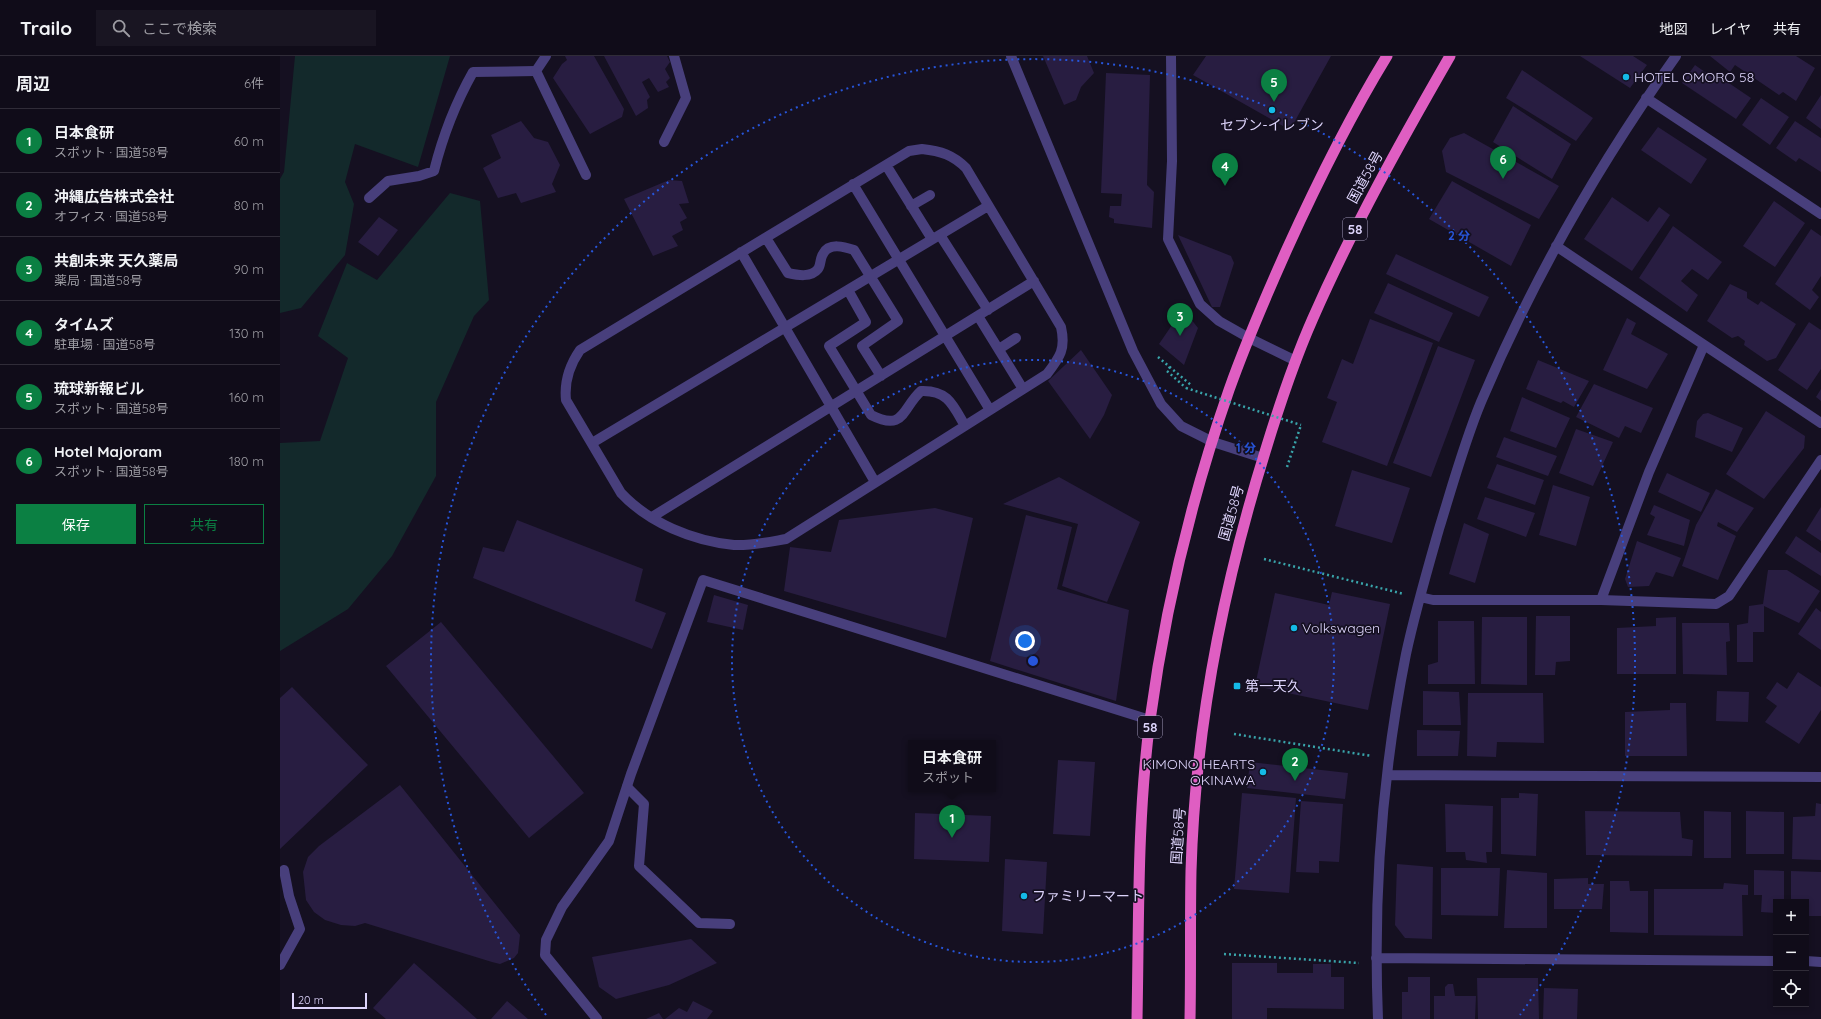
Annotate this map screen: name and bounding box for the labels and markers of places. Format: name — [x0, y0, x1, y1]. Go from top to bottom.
place label: HOTEL OMORO 58 — [1634, 68, 1754, 86]
pin: 5 — [1261, 69, 1287, 102]
marker: HOTEL OMORO 58 — [1621, 72, 1631, 82]
marker: セブン-イレブン — [1267, 105, 1277, 115]
place label: セブン-イレブン — [1220, 116, 1324, 134]
pin: 6 — [1490, 146, 1516, 179]
pin: 4 — [1212, 153, 1238, 186]
pin: 3 — [1167, 303, 1193, 336]
place label: Volkswagen — [1302, 619, 1380, 637]
marker: Volkswagen — [1289, 623, 1299, 633]
centre of rings — [1026, 654, 1040, 668]
place label: 第一天久 — [1245, 677, 1301, 695]
marker: 第一天久 — [1232, 681, 1242, 691]
pin: 2 — [1282, 748, 1308, 781]
place label: KIMONO HEARTS OKINAWA — [1142, 755, 1255, 789]
marker: KIMONO HEARTS OKINAWA — [1258, 767, 1268, 777]
pin: 1 — [939, 805, 965, 838]
place label: ファミリーマート — [1032, 887, 1144, 905]
marker: ファミリーマート — [1019, 891, 1029, 901]

